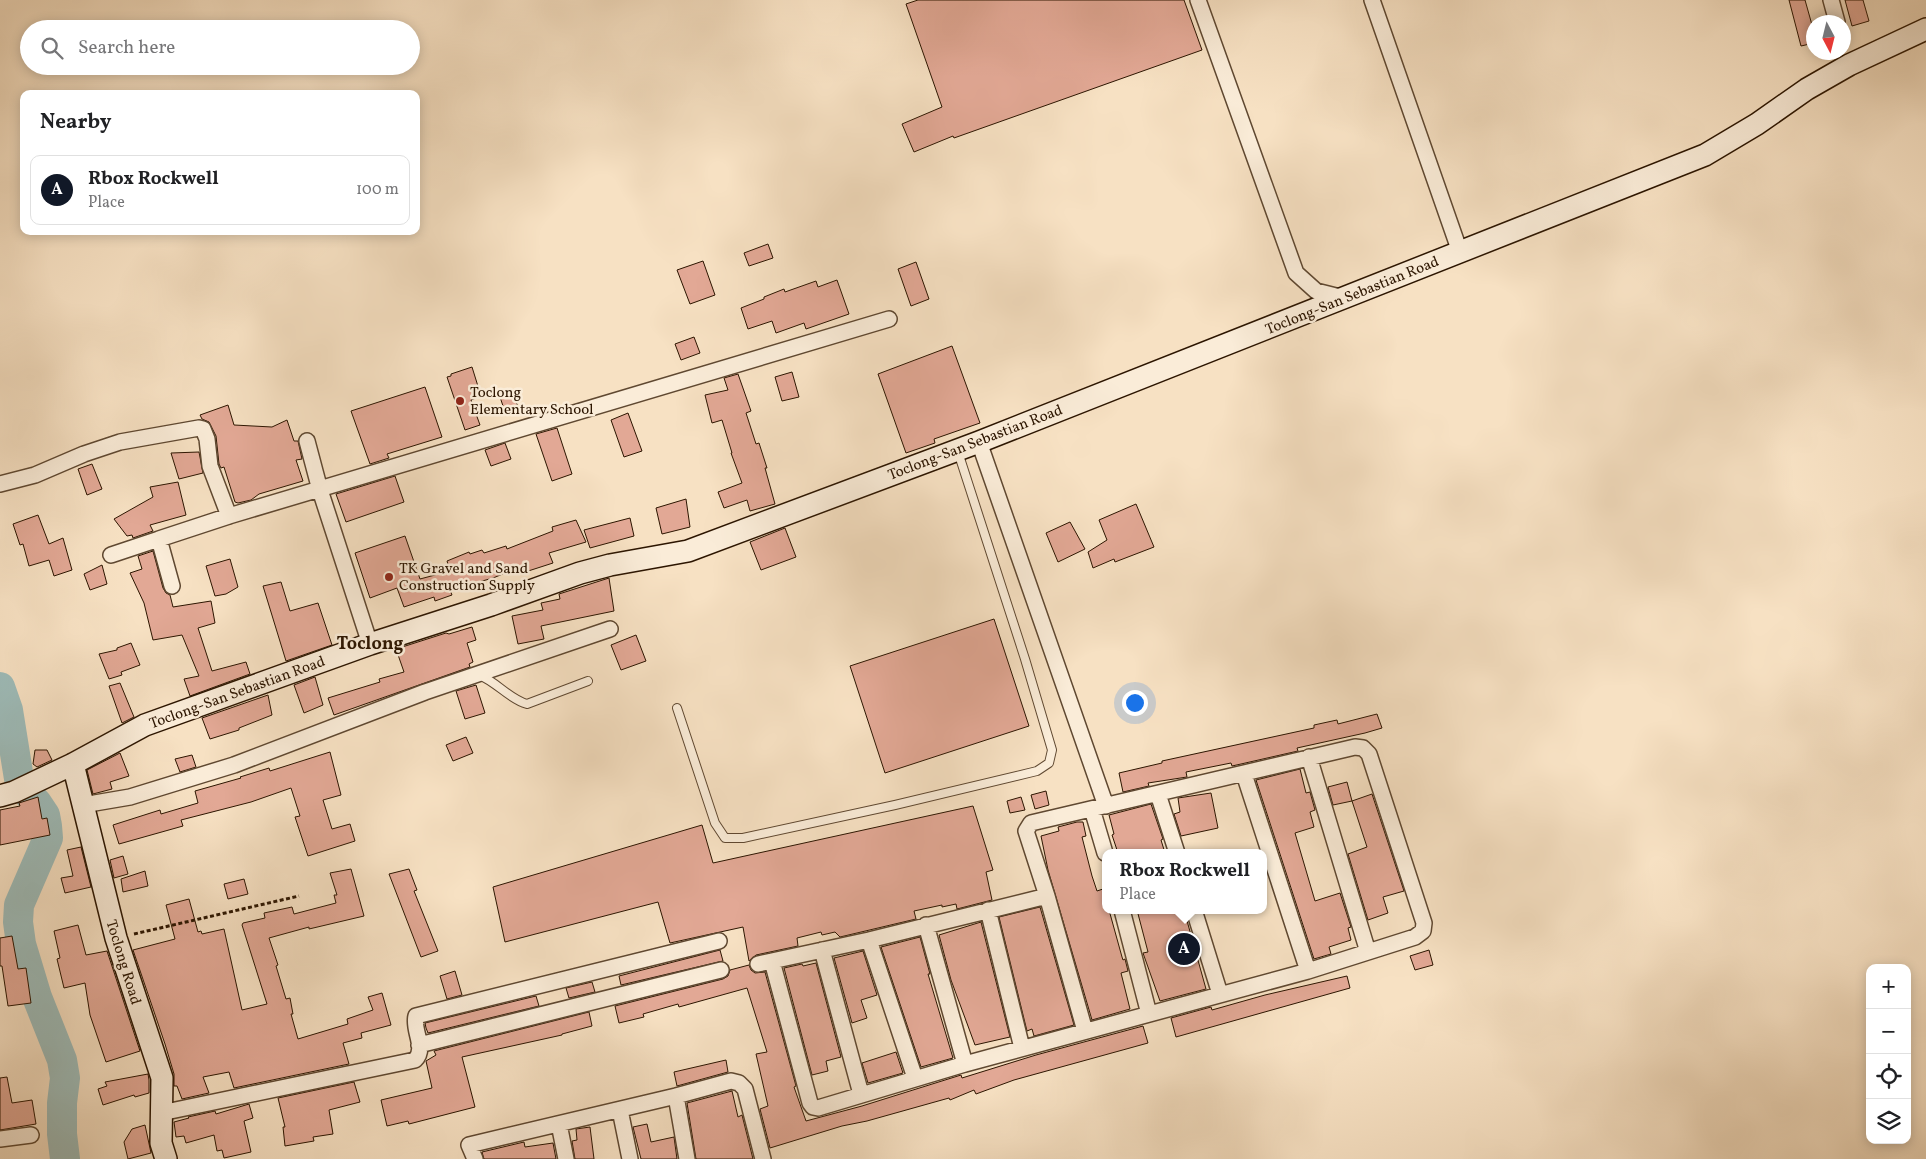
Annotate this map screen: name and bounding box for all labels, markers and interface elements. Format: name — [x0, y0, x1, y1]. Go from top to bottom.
north arrow — [1806, 15, 1851, 60]
search box — [20, 20, 420, 75]
icon: search — [38, 34, 66, 62]
text: Search here — [78, 35, 175, 61]
text: Nearby — [40, 108, 111, 137]
text: Rbox Rockwell — [88, 166, 219, 192]
text: A — [51, 179, 63, 201]
text: 100 m — [356, 179, 399, 201]
text: Place — [88, 192, 125, 214]
street label: Toclong-San Sebastian Road — [1263, 252, 1443, 341]
place label: Toclong Elementary School — [470, 383, 593, 421]
marker: Toclong Elementary School — [454, 395, 466, 407]
street label: Toclong-San Sebastian Road — [885, 400, 1066, 486]
place label: TK Gravel and Sand Construction Supply — [399, 559, 535, 597]
marker: TK Gravel and Sand Construction Supply — [383, 571, 395, 583]
district label: Toclong — [337, 632, 404, 657]
street label: Toclong-San Sebastian Road — [147, 652, 328, 735]
your location — [1122, 690, 1148, 716]
popup — [1102, 849, 1267, 914]
text: Rbox Rockwell — [1119, 858, 1250, 884]
text: Place — [1119, 884, 1156, 906]
street label: Toclong Road — [100, 917, 145, 1008]
pin: A — [1168, 930, 1200, 968]
map controls — [1866, 964, 1911, 1144]
button: + — [1866, 964, 1911, 1009]
button: − — [1866, 1009, 1911, 1054]
button: locate — [1866, 1054, 1911, 1099]
button: layers — [1866, 1099, 1911, 1144]

